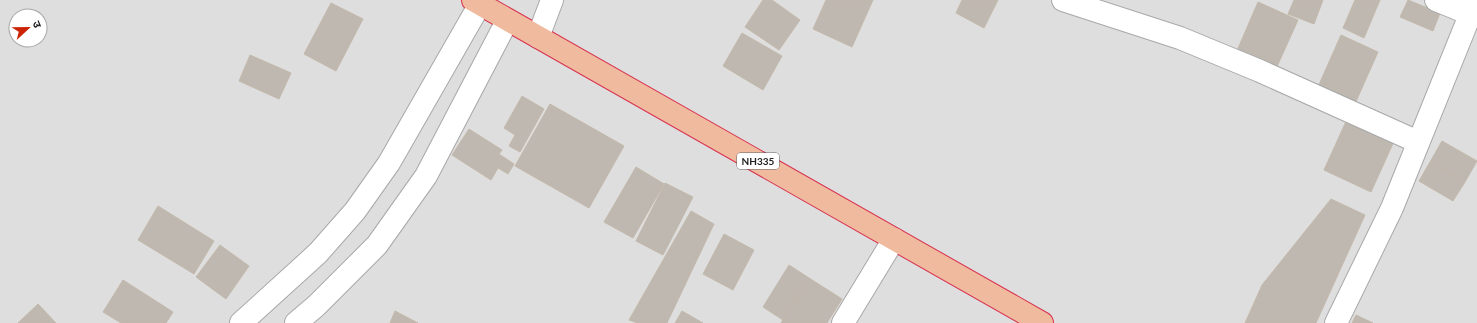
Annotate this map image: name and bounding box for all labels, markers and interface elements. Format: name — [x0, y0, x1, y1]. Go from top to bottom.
north arrow — [8, 8, 48, 48]
text: उ — [31, 19, 45, 30]
road number: NH335 — [737, 153, 779, 169]

